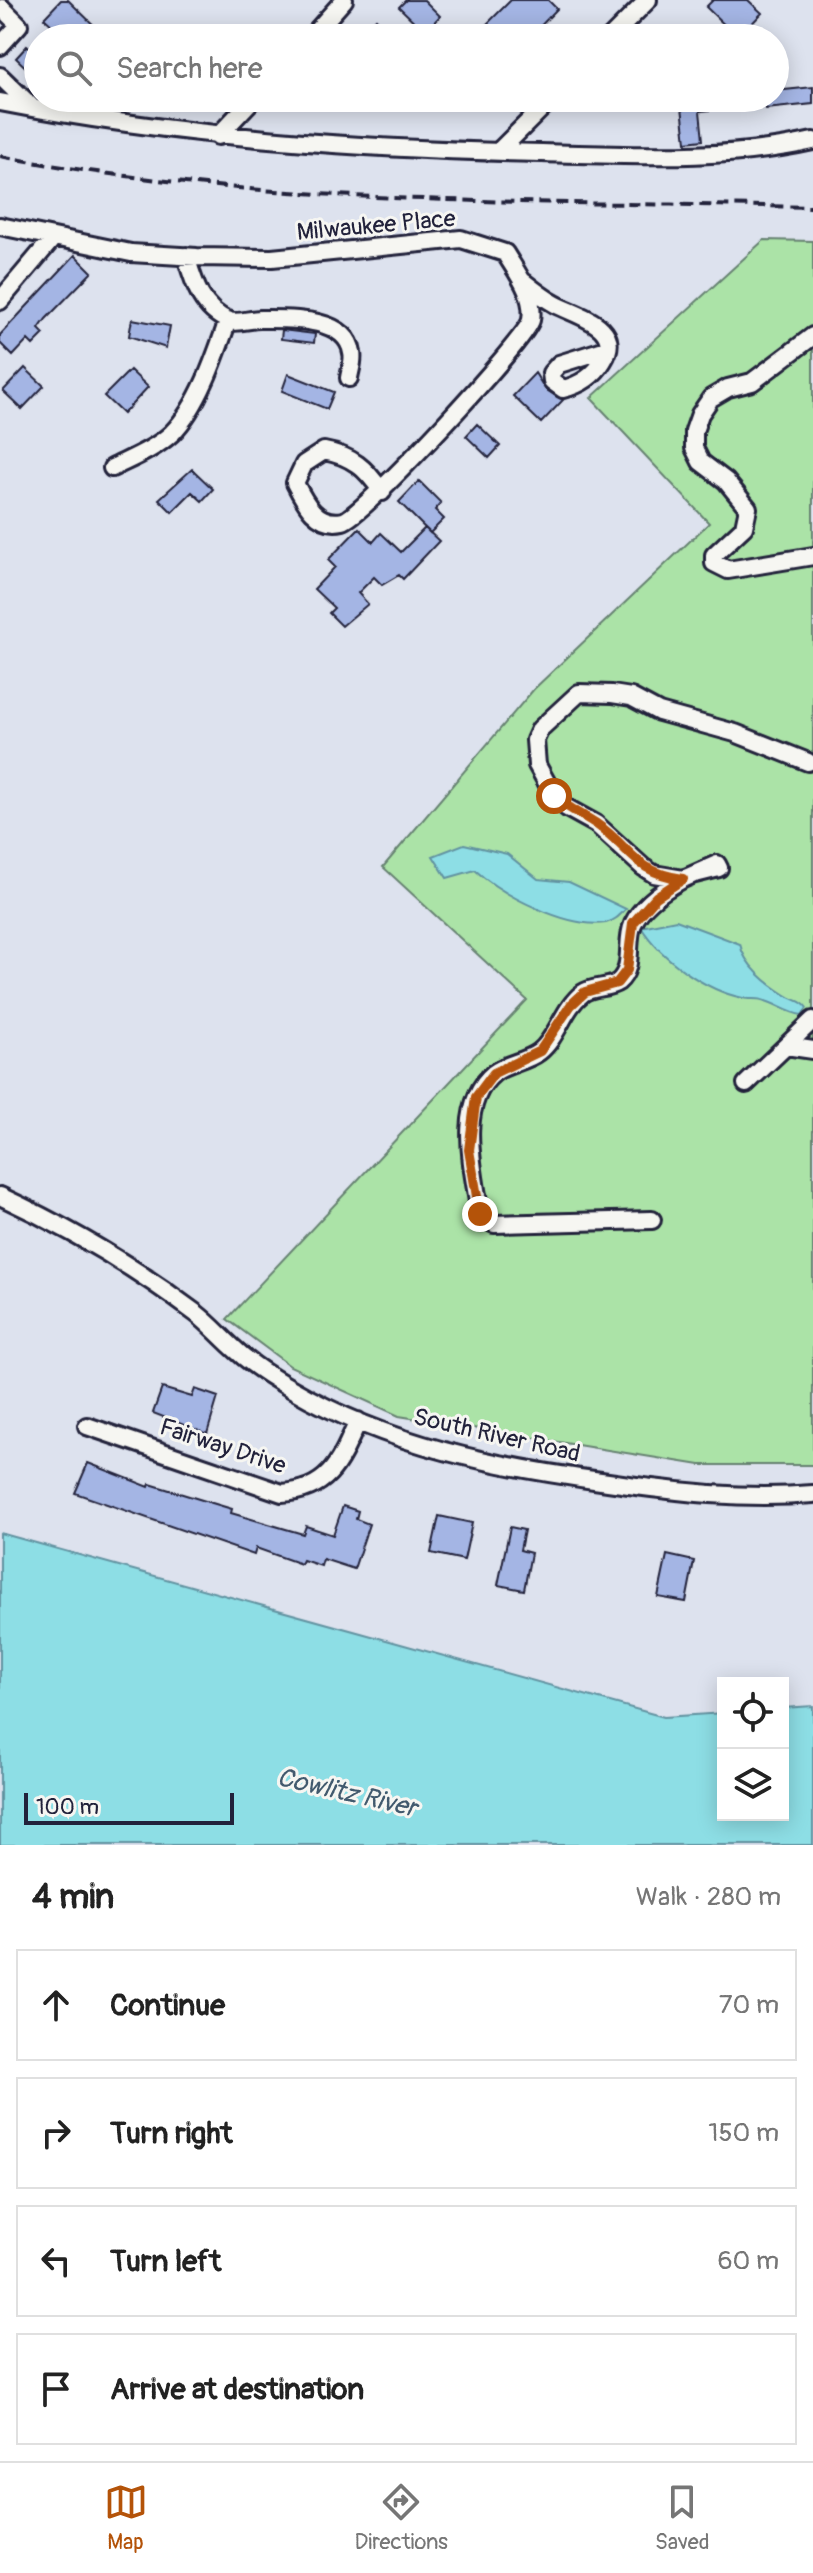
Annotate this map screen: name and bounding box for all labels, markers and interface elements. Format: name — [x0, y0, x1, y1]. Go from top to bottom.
search box — [24, 24, 789, 112]
icon: search — [52, 46, 96, 90]
text: Search here — [116, 50, 263, 87]
street label: Milwaukee Place — [295, 204, 457, 247]
route start — [536, 778, 572, 814]
route end — [462, 1196, 498, 1232]
street label: South River Road — [411, 1402, 583, 1469]
street label: Fairway Drive — [156, 1412, 290, 1481]
map controls — [717, 1677, 789, 1821]
button: locate — [717, 1677, 789, 1749]
button: layers — [717, 1749, 789, 1821]
water label: Cowlitz River — [274, 1761, 423, 1825]
scale bar — [24, 1789, 234, 1825]
text: 100 m — [36, 1793, 99, 1821]
text: 4 min — [32, 1876, 114, 1919]
text: Walk · 280 m — [636, 1881, 781, 1913]
icon: ahead — [34, 1983, 78, 2027]
text: Continue — [110, 1987, 225, 2024]
text: 70 m — [719, 1989, 779, 2021]
icon: right — [34, 2111, 78, 2155]
text: Turn right — [110, 2115, 233, 2152]
text: 150 m — [708, 2117, 779, 2149]
icon: left — [34, 2239, 78, 2283]
text: Turn left — [110, 2243, 221, 2280]
text: 60 m — [717, 2245, 779, 2277]
icon: arrive — [34, 2367, 78, 2411]
text: Arrive at destination — [110, 2371, 364, 2408]
tab: Map — [104, 2480, 148, 2556]
tab: Directions — [355, 2480, 448, 2556]
tab: Saved — [655, 2480, 709, 2556]

